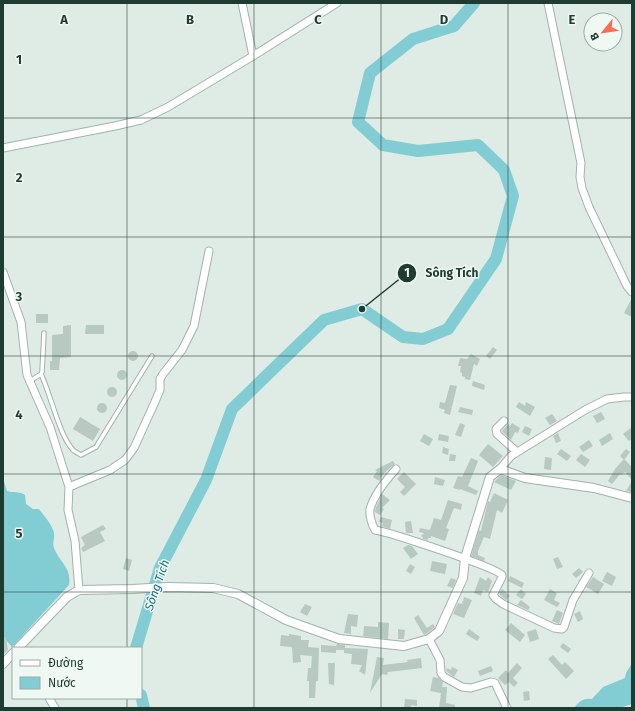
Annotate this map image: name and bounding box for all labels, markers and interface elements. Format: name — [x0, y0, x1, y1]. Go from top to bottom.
text: A — [59, 12, 68, 27]
text: B — [186, 12, 194, 27]
text: C — [314, 12, 322, 27]
text: D — [440, 12, 449, 27]
text: E — [569, 12, 576, 27]
north arrow — [583, 12, 623, 52]
text: B — [587, 30, 602, 43]
text: 1 — [16, 52, 22, 67]
text: 2 — [16, 170, 23, 185]
callout: Sông Tích — [397, 261, 486, 285]
text: 1 — [404, 266, 410, 280]
text: Sông Tích — [426, 266, 478, 280]
text: 3 — [15, 289, 23, 304]
text: 4 — [15, 407, 23, 422]
text: 5 — [16, 526, 23, 541]
water label: Sông Tích — [141, 558, 172, 613]
legend — [12, 647, 142, 699]
text: Đường — [48, 656, 84, 670]
text: Nước — [48, 676, 76, 690]

